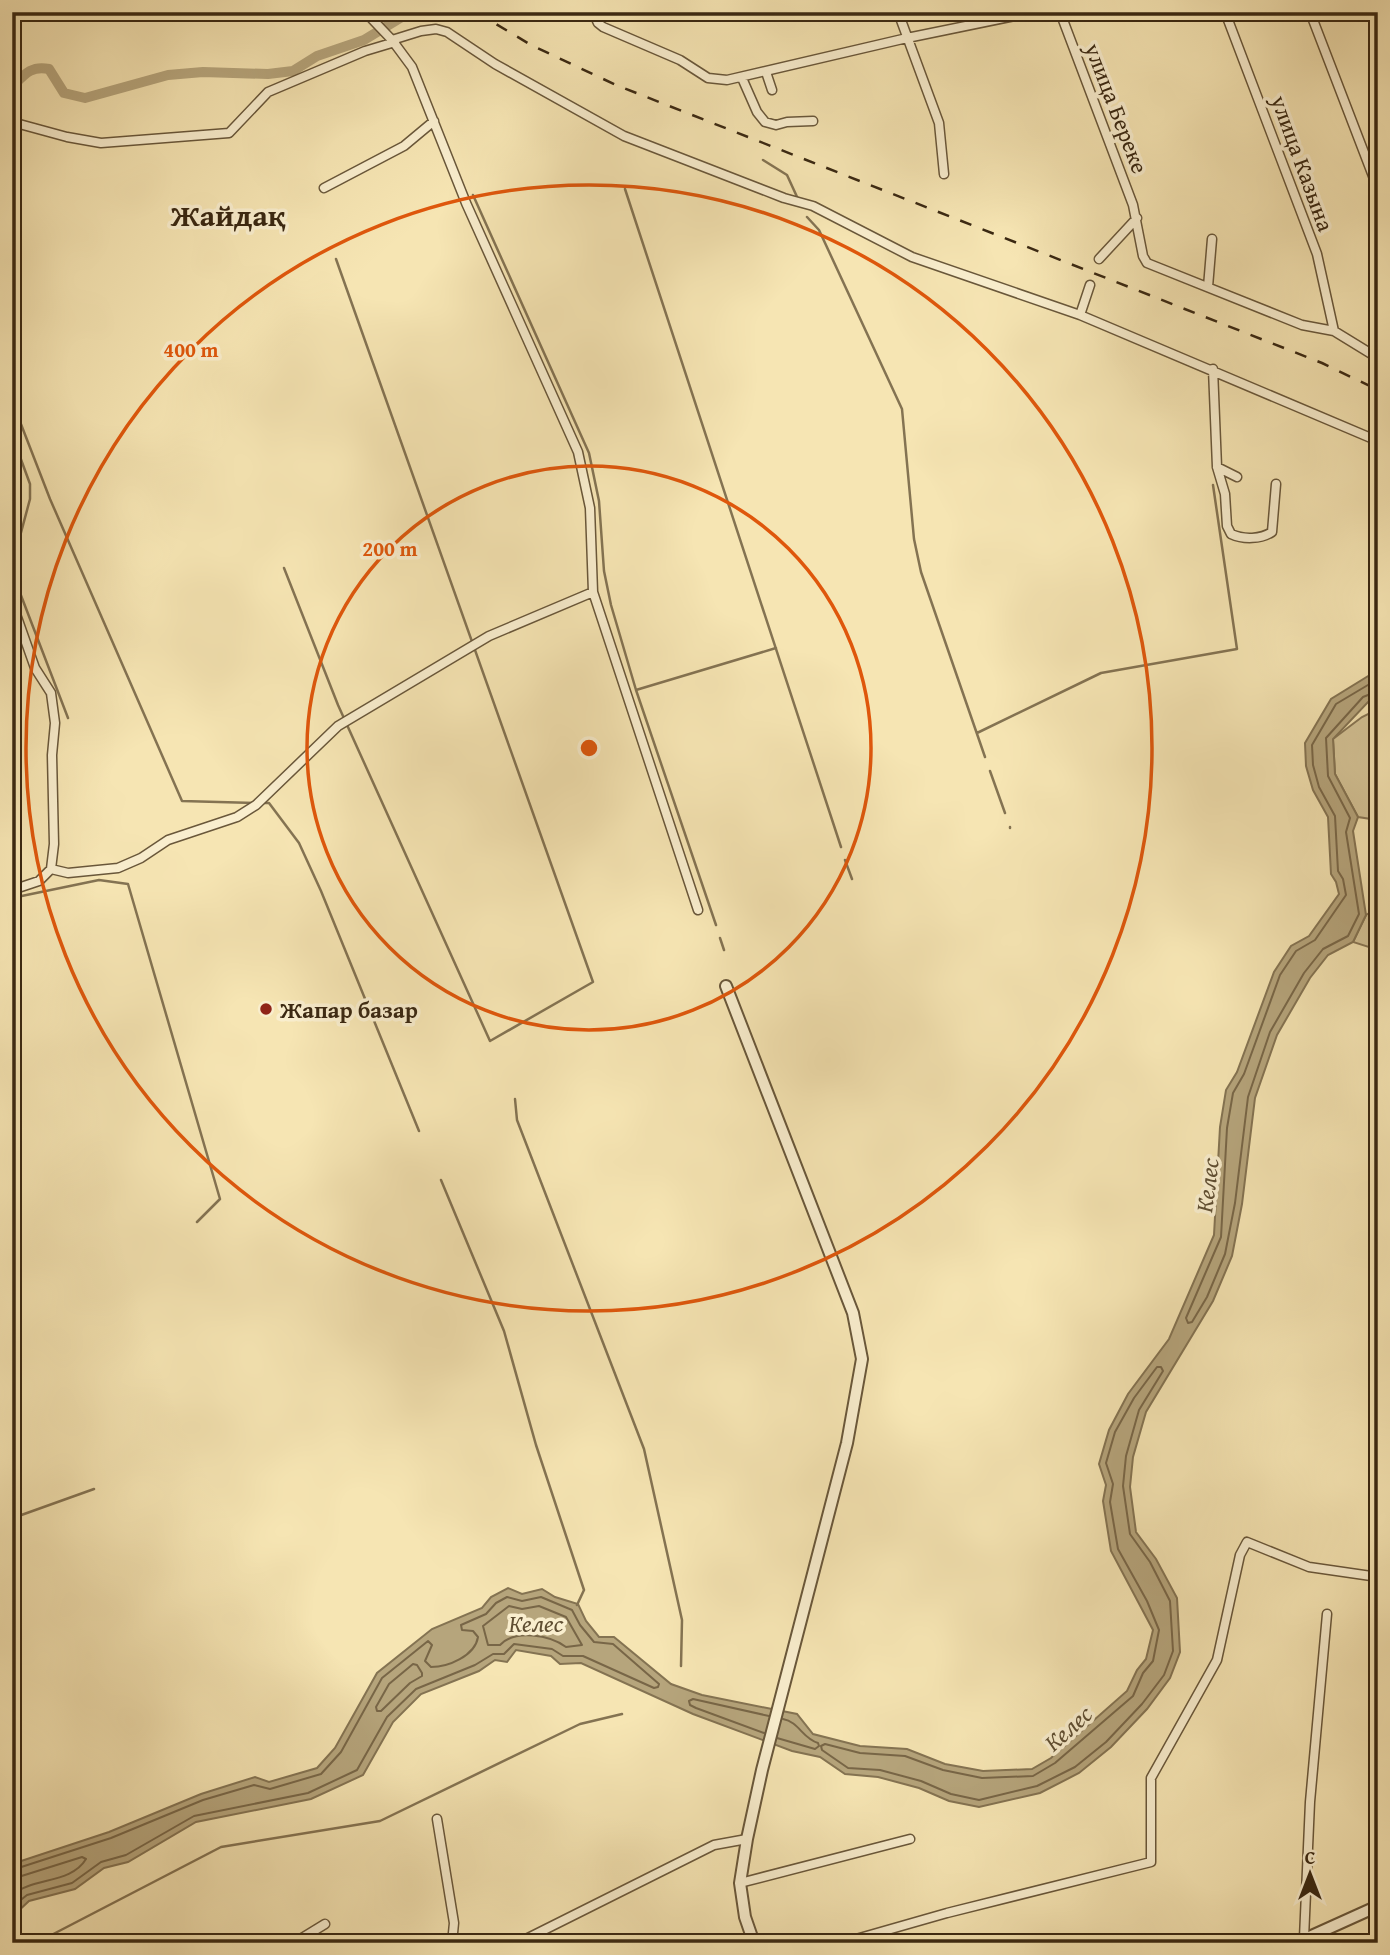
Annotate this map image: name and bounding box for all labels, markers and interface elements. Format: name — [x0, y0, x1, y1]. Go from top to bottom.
street label: улица Береке — [1077, 37, 1157, 178]
street label: улица Казына — [1263, 89, 1343, 236]
district label: Жайдақ — [170, 193, 286, 237]
text: 400 m — [163, 334, 219, 365]
text: 200 m — [362, 533, 418, 564]
centre of rings — [577, 736, 601, 760]
place label: Жапар базар — [279, 993, 418, 1026]
marker: Жапар базар — [258, 1001, 274, 1017]
water label: Келес — [1186, 1155, 1228, 1214]
water label: Келес — [509, 1606, 564, 1641]
water label: Келес — [1036, 1696, 1100, 1759]
north arrow — [1274, 1840, 1344, 1910]
text: С — [1305, 1843, 1316, 1871]

